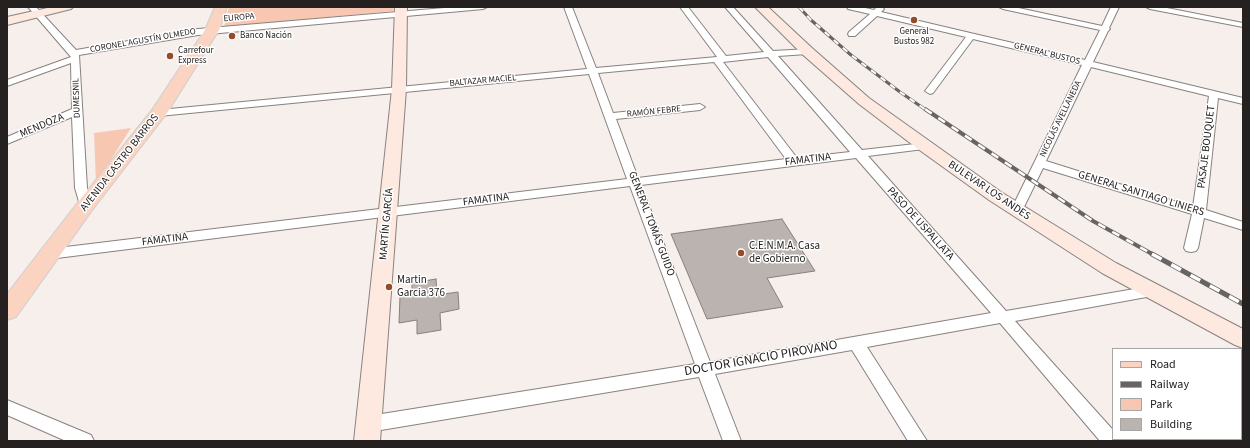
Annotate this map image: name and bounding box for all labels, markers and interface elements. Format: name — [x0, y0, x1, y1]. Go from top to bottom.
street label: EUROPA — [223, 11, 255, 25]
marker: General Bustos 982 — [909, 15, 919, 25]
street label: CORONEL AGUSTÍN OLMEDO — [89, 26, 197, 56]
place label: General Bustos 982 — [894, 27, 934, 48]
marker: Banco Nación — [227, 31, 237, 41]
place label: Banco Nación — [240, 31, 292, 41]
street label: GENERAL BUSTOS — [1013, 41, 1081, 67]
place label: Carrefour Express — [178, 46, 214, 67]
marker: Carrefour Express — [165, 51, 175, 61]
street label: BALTAZAR MACIEL — [449, 73, 517, 89]
street label: DUMESNIL — [71, 78, 83, 118]
street label: NICOLÁS AVELLANEDA — [1038, 79, 1084, 159]
street label: RAMÓN FEBRE — [626, 104, 682, 120]
street label: PASAJE BOUQUET — [1195, 105, 1219, 189]
street label: MENDOZA — [18, 111, 66, 141]
street label: AVENIDA CASTRO BARROS — [78, 112, 162, 214]
street label: FAMATINA — [784, 151, 832, 169]
street label: BULEVAR LOS ANDES — [945, 159, 1033, 223]
street label: GENERAL SANTIAGO LINIERS — [1076, 169, 1206, 219]
street label: GENERAL TOMÁS GUIDO — [625, 170, 677, 278]
street label: PASO DE USPALLATA — [884, 185, 956, 263]
street label: MARTÍN GARCÍA — [377, 187, 397, 261]
street label: FAMATINA — [462, 191, 510, 209]
street label: FAMATINA — [141, 231, 189, 249]
place label: C.E.N.M.A. Casa de Gobierno — [749, 240, 820, 266]
marker: C.E.N.M.A. Casa de Gobierno — [736, 248, 746, 258]
place label: Martin Garcia 376 — [397, 274, 445, 300]
marker: Martin Garcia 376 — [384, 282, 394, 292]
street label: DOCTOR IGNACIO PIROVANO — [683, 338, 839, 380]
legend — [1112, 348, 1242, 440]
text: Road — [1150, 356, 1176, 373]
text: Railway — [1150, 376, 1189, 393]
text: Park — [1150, 396, 1172, 413]
text: Building — [1150, 416, 1192, 433]

